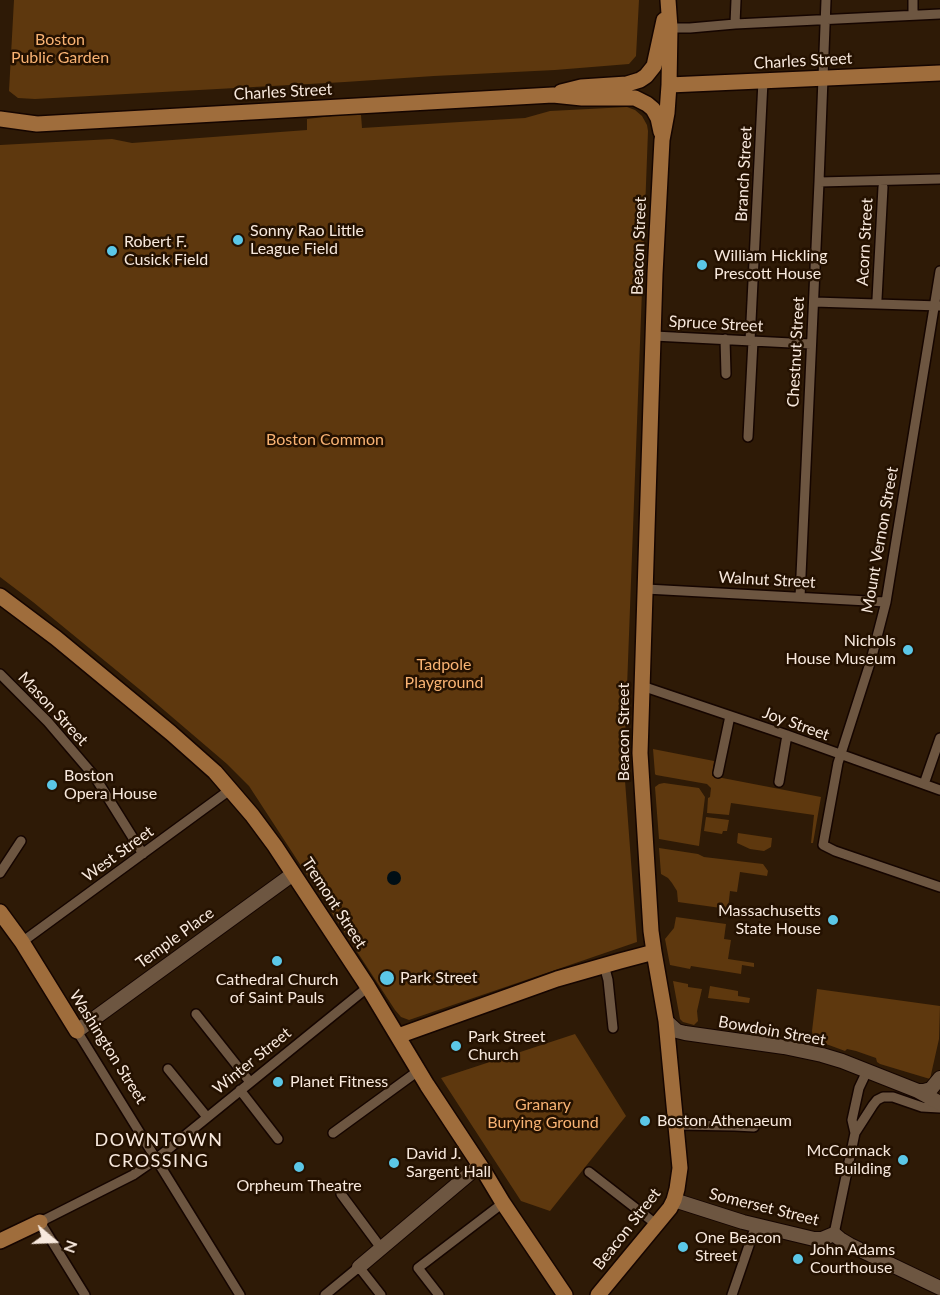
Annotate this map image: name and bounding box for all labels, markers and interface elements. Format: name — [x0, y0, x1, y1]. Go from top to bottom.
park label: Boston Public Garden — [11, 30, 109, 68]
street label: Charles Street — [753, 49, 853, 73]
street label: Charles Street — [233, 80, 333, 104]
street label: Branch Street — [732, 126, 756, 222]
street label: Beacon Street — [628, 197, 650, 295]
street label: Acorn Street — [853, 197, 877, 287]
place label: Sonny Rao Little League Field — [250, 221, 364, 259]
place label: Robert F. Cusick Field — [124, 232, 208, 270]
marker: Sonny Rao Little League Field — [231, 233, 245, 247]
marker: Robert F. Cusick Field — [105, 244, 119, 258]
place label: William Hickling Prescott House — [714, 246, 828, 284]
marker: William Hickling Prescott House — [695, 258, 709, 272]
street label: Chestnut Street — [784, 296, 808, 408]
street label: Spruce Street — [668, 312, 764, 336]
park label: Boston Common — [266, 430, 384, 450]
street label: Mount Vernon Street — [858, 465, 902, 615]
street label: Walnut Street — [718, 568, 816, 592]
place label: Nichols House Museum — [785, 631, 896, 669]
marker: Nichols House Museum — [901, 643, 915, 657]
park label: Tadpole Playground — [405, 655, 483, 693]
street label: Mason Street — [14, 668, 92, 750]
street label: Beacon Street — [614, 683, 634, 781]
street label: Joy Street — [760, 703, 832, 745]
place label: Boston Opera House — [64, 766, 157, 804]
marker: Boston Opera House — [45, 778, 59, 792]
street label: West Street — [79, 822, 157, 886]
street label: Tremont Street — [297, 854, 371, 952]
place label: Massachusetts State House — [718, 901, 821, 939]
street label: Temple Place — [132, 903, 218, 973]
marker: Massachusetts State House — [826, 913, 840, 927]
marker: Cathedral Church of Saint Pauls — [270, 954, 284, 968]
place label: Park Street — [400, 968, 477, 988]
marker: Park Street — [378, 969, 396, 987]
place label: Cathedral Church of Saint Pauls — [216, 970, 338, 1008]
street label: Washington Street — [65, 987, 151, 1107]
street label: Bowdoin Street — [717, 1012, 827, 1050]
street label: Winter Street — [209, 1024, 295, 1098]
place label: Park Street Church — [468, 1027, 545, 1065]
marker: Park Street Church — [449, 1039, 463, 1053]
place label: Planet Fitness — [290, 1072, 388, 1092]
marker: Planet Fitness — [271, 1075, 285, 1089]
park label: Granary Burying Ground — [487, 1095, 599, 1133]
place label: Boston Athenaeum — [657, 1111, 792, 1131]
marker: Boston Athenaeum — [638, 1114, 652, 1128]
district label: DOWNTOWN CROSSING — [95, 1129, 223, 1172]
place label: McCormack Building — [807, 1141, 891, 1179]
place label: David J. Sargent Hall — [406, 1144, 491, 1182]
marker: McCormack Building — [896, 1153, 910, 1167]
marker: David J. Sargent Hall — [387, 1156, 401, 1170]
marker: Orpheum Theatre — [292, 1160, 306, 1174]
place label: Orpheum Theatre — [236, 1176, 362, 1196]
street label: Beacon Street — [589, 1184, 665, 1274]
street label: Somerset Street — [707, 1184, 821, 1230]
north arrow — [24, 1211, 84, 1271]
place label: One Beacon Street — [695, 1228, 781, 1266]
text: N — [61, 1238, 82, 1256]
marker: One Beacon Street — [676, 1240, 690, 1254]
place label: John Adams Courthouse — [810, 1240, 895, 1278]
marker: John Adams Courthouse — [791, 1252, 805, 1266]

